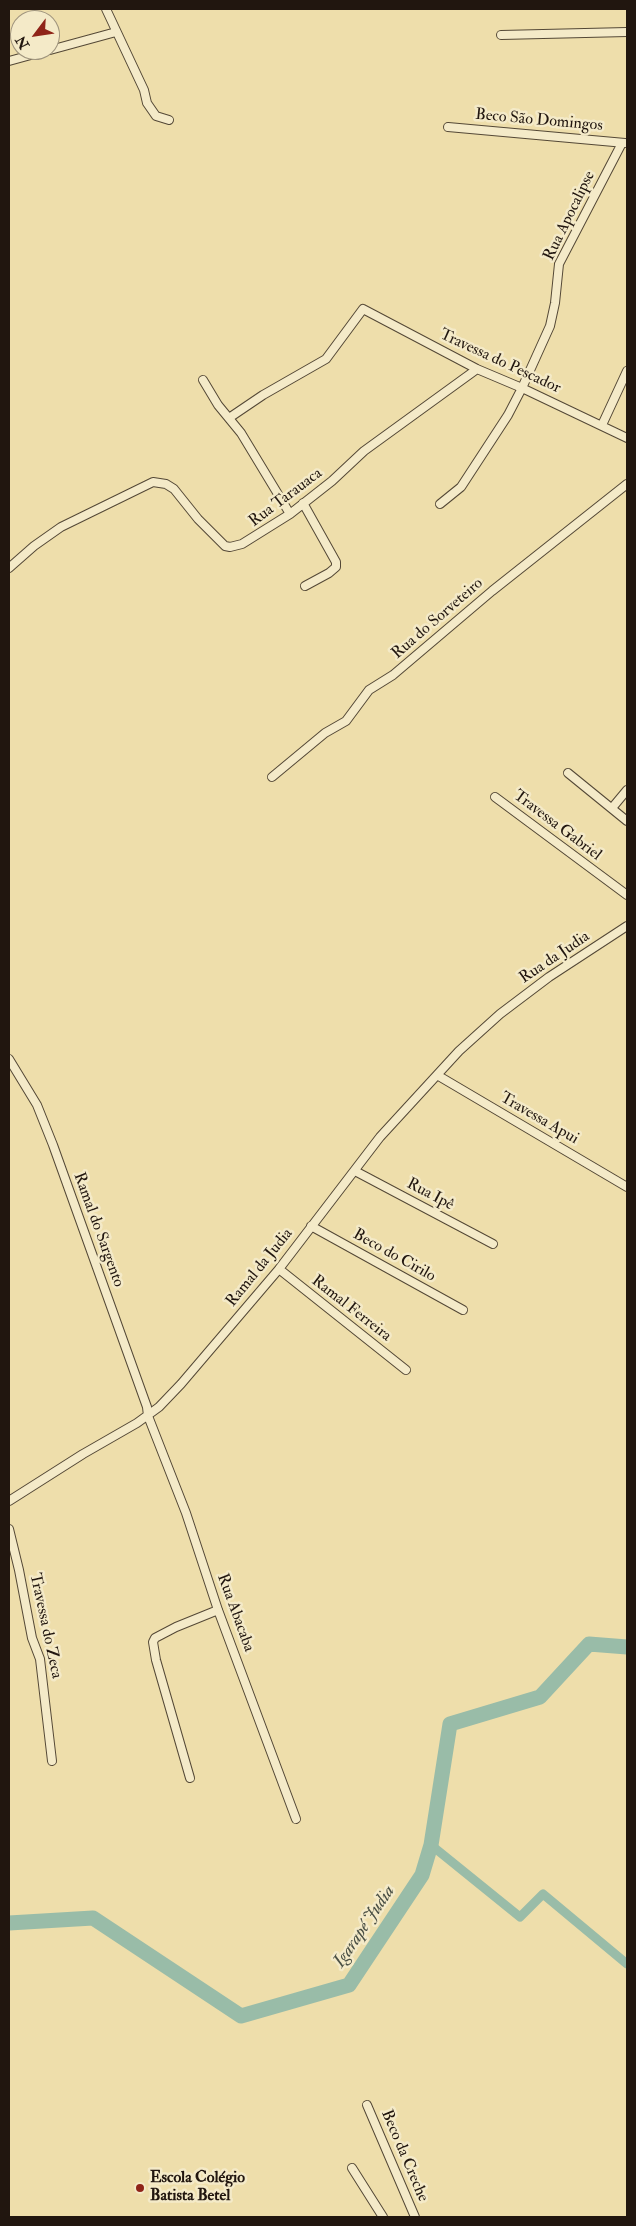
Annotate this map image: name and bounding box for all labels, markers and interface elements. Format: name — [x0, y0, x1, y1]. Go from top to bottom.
north arrow — [10, 10, 60, 60]
text: N — [12, 33, 33, 52]
street label: Beco São Domingos — [474, 106, 604, 136]
street label: Rua Apocalipse — [540, 168, 600, 264]
street label: Travessa do Pescador — [436, 326, 564, 398]
street label: Rua Tarauaca — [246, 464, 326, 532]
street label: Rua do Sorveteiro — [389, 574, 487, 664]
street label: Travessa Gabriel — [509, 787, 605, 865]
street label: Rua da Judia — [516, 928, 594, 988]
street label: Travessa Apui — [496, 1089, 582, 1149]
street label: Ramal do Sargento — [68, 1170, 128, 1290]
street label: Rua Ipê — [403, 1175, 457, 1215]
street label: Ramal da Judia — [223, 1225, 297, 1311]
street label: Beco do Cirilo — [349, 1225, 439, 1287]
street label: Ramal Ferreira — [307, 1272, 395, 1346]
street label: Travessa do Zeca — [24, 1571, 66, 1681]
street label: Rua Abacaba — [212, 1571, 258, 1655]
water label: Igarapé Judia — [330, 1882, 400, 1972]
street label: Beco da Creche — [376, 2107, 432, 2205]
place label: Escola Colégio Batista Betel — [150, 2169, 245, 2207]
marker: Escola Colégio Batista Betel — [134, 2182, 146, 2194]

